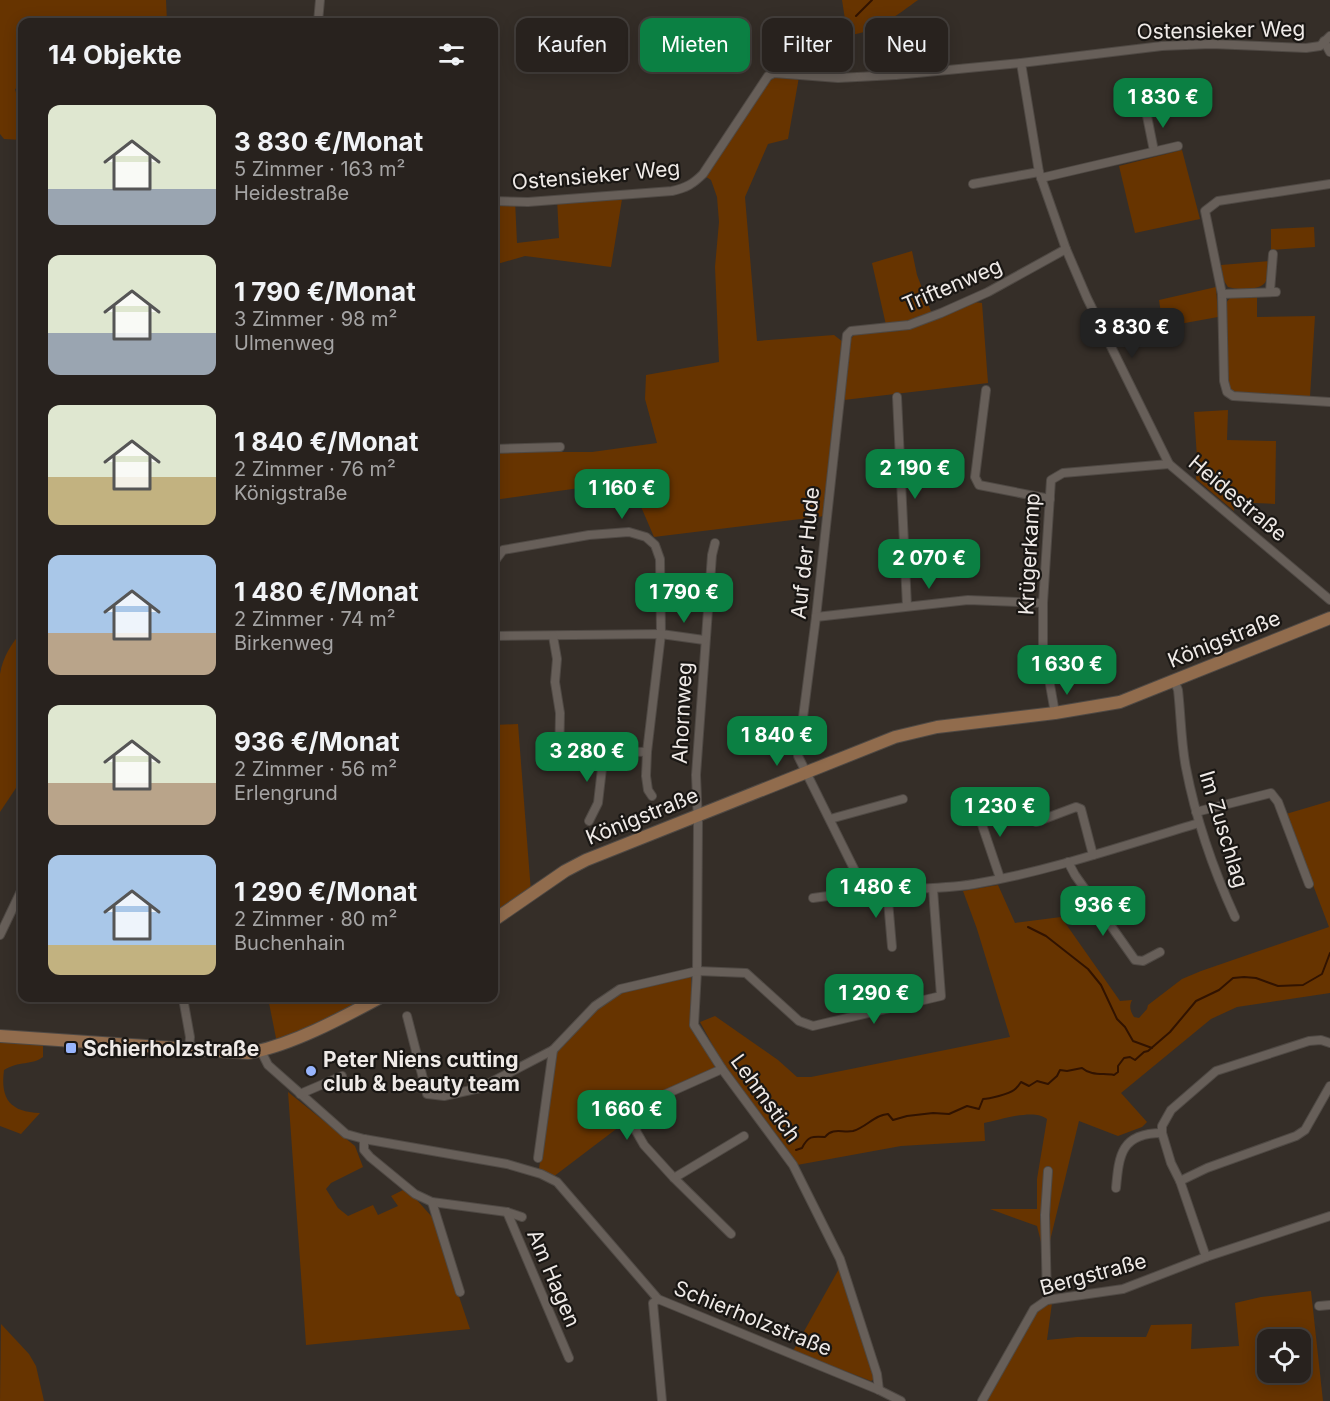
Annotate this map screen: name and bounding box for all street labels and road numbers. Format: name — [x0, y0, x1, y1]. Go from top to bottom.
street label: Ostensieker Weg — [1136, 16, 1306, 44]
street label: Ostensieker Weg — [511, 155, 681, 195]
street label: Triftenweg — [898, 253, 1006, 317]
street label: Heidestraße — [1184, 450, 1292, 546]
street label: Auf der Hude — [786, 486, 824, 620]
street label: Krügerkamp — [1013, 492, 1045, 616]
street label: Königstraße — [1164, 605, 1284, 673]
street label: Ahornweg — [667, 661, 697, 765]
street label: Im Zuschlag — [1194, 768, 1254, 890]
street label: Königstraße — [582, 782, 702, 850]
street label: Lehmstich — [726, 1049, 806, 1147]
street label: Am Hagen — [522, 1225, 586, 1331]
street label: Bergstraße — [1037, 1248, 1149, 1300]
street label: Schierholzstraße — [670, 1275, 836, 1361]

